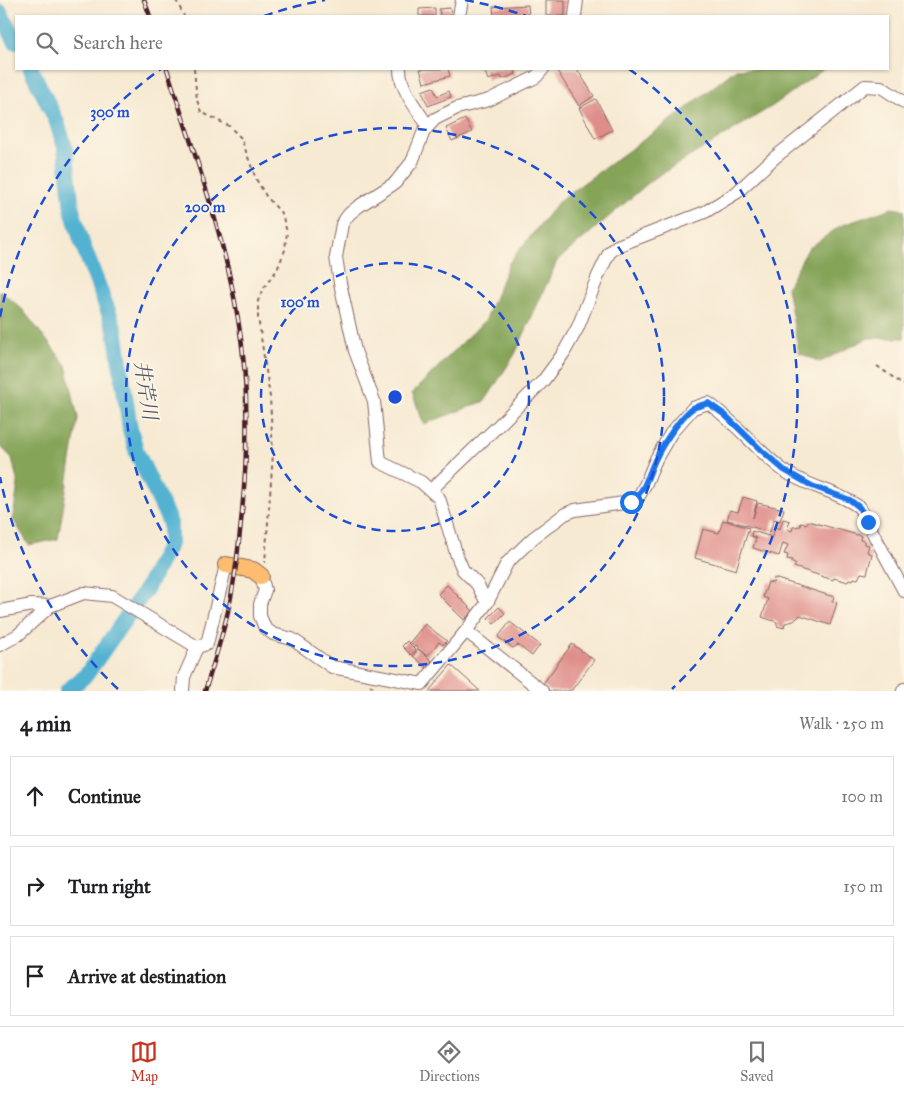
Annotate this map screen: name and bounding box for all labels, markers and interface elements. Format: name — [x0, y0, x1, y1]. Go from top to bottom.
search box — [15, 15, 889, 70]
icon: search — [33, 29, 61, 57]
text: Search here — [73, 31, 163, 54]
text: 300 m — [90, 103, 130, 122]
text: 200 m — [185, 198, 226, 216]
text: 100 m — [280, 293, 320, 311]
water label: 井芹川 — [129, 358, 163, 423]
centre of rings — [386, 388, 404, 406]
route start — [620, 491, 643, 514]
route end — [857, 511, 880, 534]
text: 4 min — [20, 711, 71, 737]
text: Walk · 250 m — [799, 714, 884, 733]
icon: ahead — [21, 782, 49, 810]
text: Continue — [68, 785, 141, 808]
text: 100 m — [841, 787, 883, 806]
icon: right — [21, 872, 49, 900]
text: Turn right — [68, 875, 151, 898]
text: 150 m — [843, 877, 883, 896]
icon: arrive — [21, 962, 49, 990]
text: Arrive at destination — [68, 965, 226, 988]
tab: Map — [130, 1038, 158, 1085]
tab: Directions — [419, 1038, 480, 1085]
tab: Saved — [740, 1038, 774, 1085]

